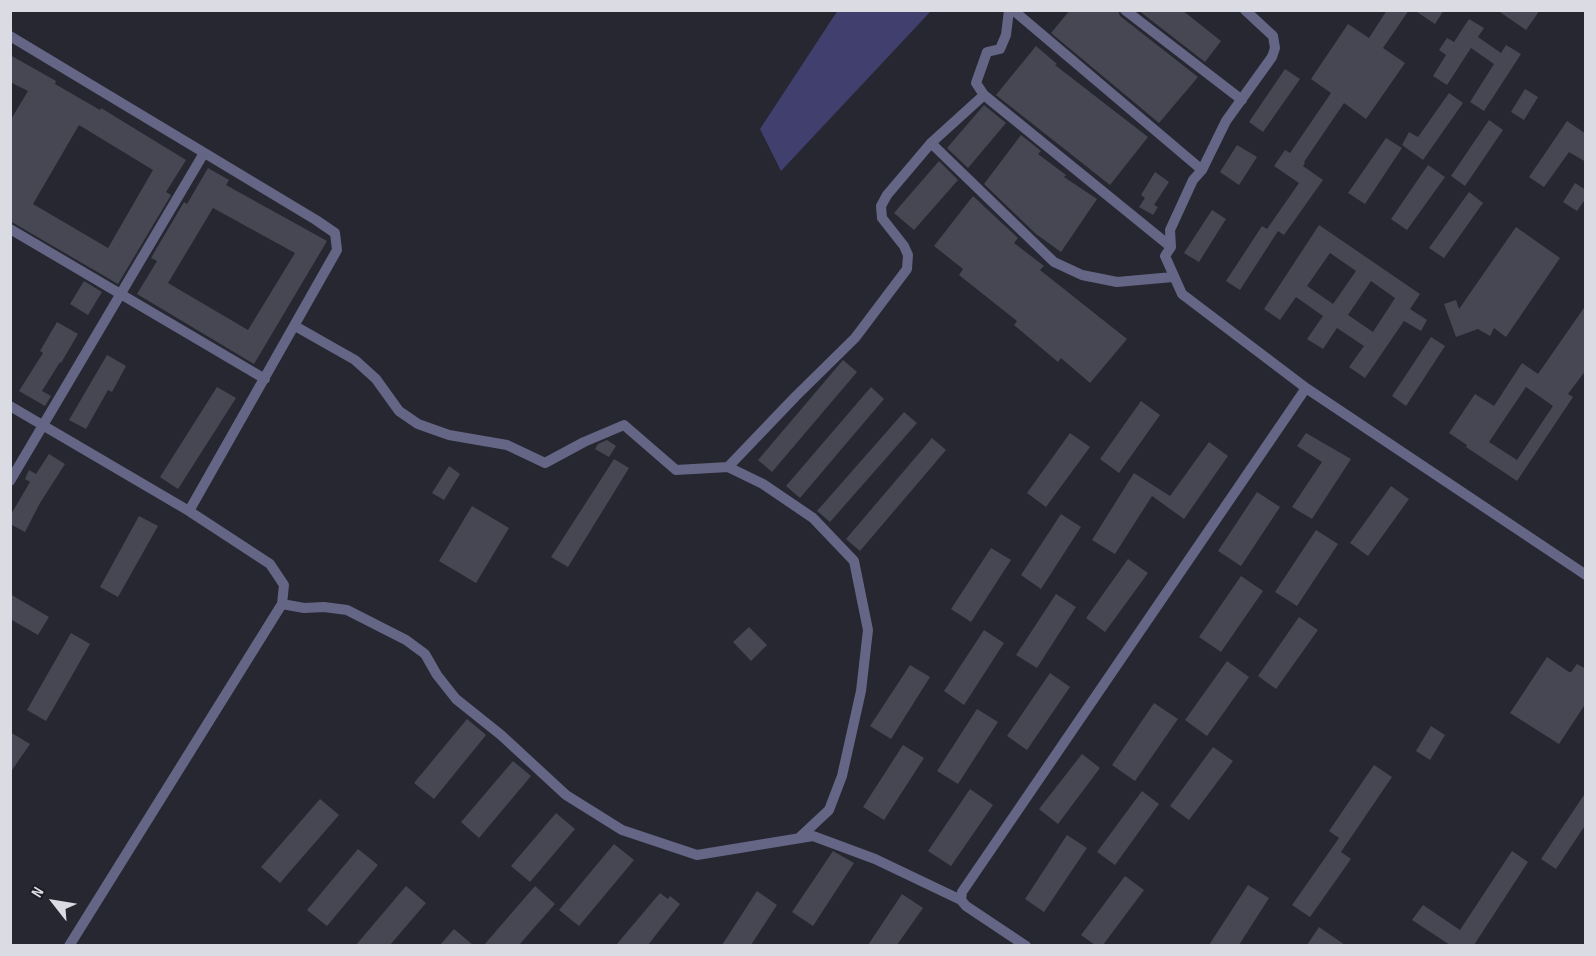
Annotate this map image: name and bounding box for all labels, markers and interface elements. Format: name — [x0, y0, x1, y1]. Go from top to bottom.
north arrow — [24, 872, 84, 932]
text: N — [28, 884, 48, 901]

